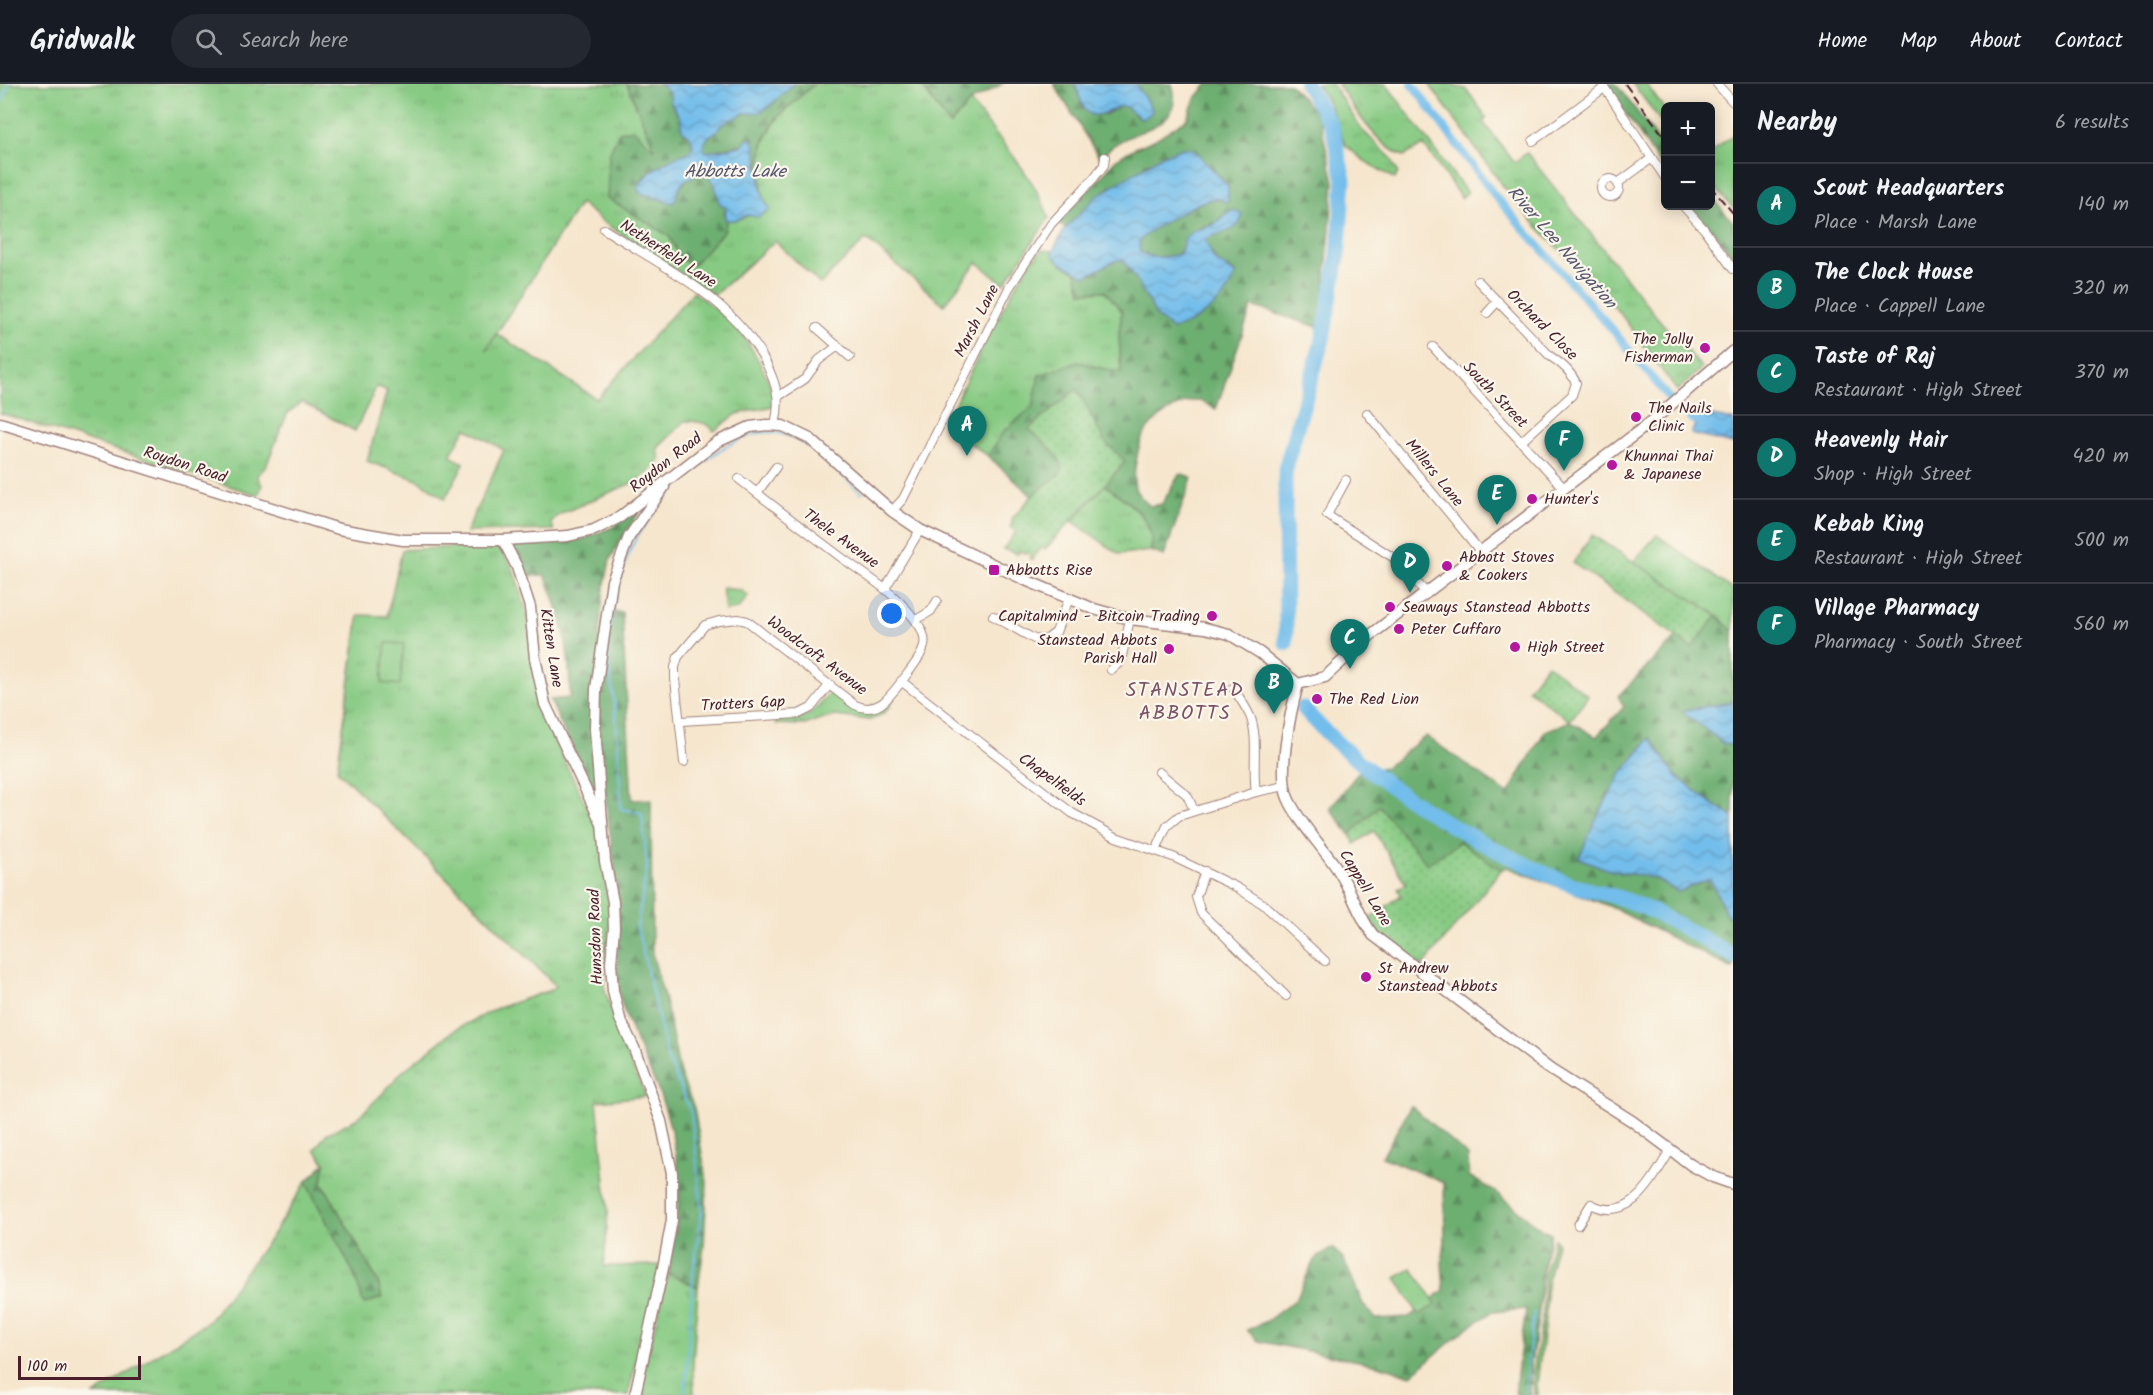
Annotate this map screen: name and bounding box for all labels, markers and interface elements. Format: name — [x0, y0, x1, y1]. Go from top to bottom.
search box — [171, 14, 591, 68]
text: Gridwalk — [30, 19, 135, 64]
text: Search here — [240, 24, 348, 59]
icon: search — [192, 25, 225, 58]
text: Home — [1818, 25, 1867, 58]
text: Map — [1900, 25, 1937, 58]
text: About — [1970, 25, 2021, 58]
text: Contact — [2054, 25, 2123, 58]
map controls — [1661, 102, 1715, 210]
button: + — [1661, 102, 1715, 156]
text: Nearby — [1757, 102, 1837, 144]
text: 6 results — [2055, 107, 2129, 139]
button: − — [1661, 156, 1715, 210]
water label: Abbotts Lake — [684, 158, 788, 187]
text: Scout Headquarters — [1814, 172, 2004, 207]
water label: River Lee Navigation — [1499, 180, 1624, 317]
text: A — [1770, 189, 1783, 221]
text: 140 m — [2078, 189, 2129, 221]
text: Place · Marsh Lane — [1814, 207, 1977, 239]
street label: Netherfield Lane — [615, 213, 721, 295]
text: The Clock House — [1814, 256, 1973, 291]
text: B — [1770, 273, 1783, 305]
text: 320 m — [2072, 273, 2129, 305]
street label: Marsh Lane — [948, 280, 1006, 362]
street label: Orchard Close — [1500, 283, 1584, 367]
text: Place · Cappell Lane — [1814, 291, 1985, 323]
place label: The Jolly Fisherman — [1624, 327, 1693, 370]
text: Taste of Raj — [1814, 340, 1935, 375]
marker: The Jolly Fisherman — [1698, 341, 1712, 355]
street label: South Street — [1456, 356, 1534, 435]
text: C — [1770, 357, 1783, 389]
text: 370 m — [2074, 357, 2129, 389]
text: Restaurant · High Street — [1814, 375, 2022, 407]
place label: The Nails Clinic — [1648, 396, 1712, 439]
pin: A — [948, 406, 986, 456]
marker: The Nails Clinic — [1629, 410, 1643, 424]
pin: F — [1544, 422, 1584, 471]
text: Heavenly Hair — [1814, 424, 1947, 459]
street label: Roydon Road — [624, 426, 709, 499]
street label: Millers Lane — [1398, 433, 1470, 513]
street label: Roydon Road — [140, 440, 231, 491]
text: D — [1770, 441, 1783, 473]
text: 420 m — [2072, 441, 2129, 473]
place label: Khunnai Thai & Japanese — [1624, 444, 1714, 487]
marker: Khunnai Thai & Japanese — [1605, 458, 1619, 472]
text: Shop · High Street — [1814, 459, 1972, 491]
pin: E — [1478, 476, 1516, 525]
place label: Hunter's — [1544, 487, 1599, 512]
marker: Hunter's — [1525, 492, 1539, 506]
street label: Thele Avenue — [798, 503, 884, 575]
text: Kebab King — [1814, 508, 1924, 543]
text: E — [1771, 525, 1782, 557]
text: 500 m — [2074, 525, 2129, 557]
text: Restaurant · High Street — [1814, 543, 2022, 575]
pin: D — [1390, 544, 1430, 593]
place label: Abbott Stoves & Cookers — [1459, 545, 1554, 588]
place label: Abbotts Rise — [1006, 558, 1093, 583]
marker: Abbott Stoves & Cookers — [1440, 559, 1454, 573]
marker: Abbotts Rise — [987, 563, 1001, 577]
text: Village Pharmacy — [1814, 592, 1979, 627]
place label: Seaways Stanstead Abbotts — [1402, 595, 1590, 620]
your location — [877, 599, 906, 628]
marker: Seaways Stanstead Abbotts — [1383, 600, 1397, 614]
place label: Capitalmind - Bitcoin Trading — [998, 604, 1200, 629]
street label: Kitten Lane — [532, 607, 570, 689]
marker: Capitalmind - Bitcoin Trading — [1205, 609, 1219, 623]
text: F — [1771, 609, 1782, 641]
text: 560 m — [2073, 609, 2129, 641]
street label: Woodcroft Avenue — [761, 610, 873, 702]
place label: Peter Cuffaro — [1411, 617, 1501, 642]
pin: C — [1330, 620, 1370, 669]
marker: Peter Cuffaro — [1392, 622, 1406, 636]
text: Pharmacy · South Street — [1814, 627, 2022, 659]
place label: Stanstead Abbots Parish Hall — [1037, 628, 1157, 671]
place label: High Street — [1527, 635, 1606, 660]
marker: High Street — [1508, 640, 1522, 654]
marker: Stanstead Abbots Parish Hall — [1162, 642, 1176, 656]
pin: B — [1254, 664, 1294, 714]
district label: STANSTEAD ABBOTTS — [1126, 675, 1244, 730]
place label: The Red Lion — [1329, 687, 1419, 712]
street label: Trotters Gap — [700, 689, 786, 719]
marker: The Red Lion — [1310, 692, 1324, 706]
street label: Chapelfields — [1013, 747, 1091, 813]
street label: Cappell Lane — [1332, 845, 1398, 931]
street label: Hunsdon Road — [582, 888, 610, 985]
place label: St Andrew Stanstead Abbots — [1378, 956, 1498, 999]
marker: St Andrew Stanstead Abbots — [1359, 970, 1373, 984]
scale bar — [18, 1353, 141, 1380]
text: 100 m — [27, 1354, 67, 1379]

